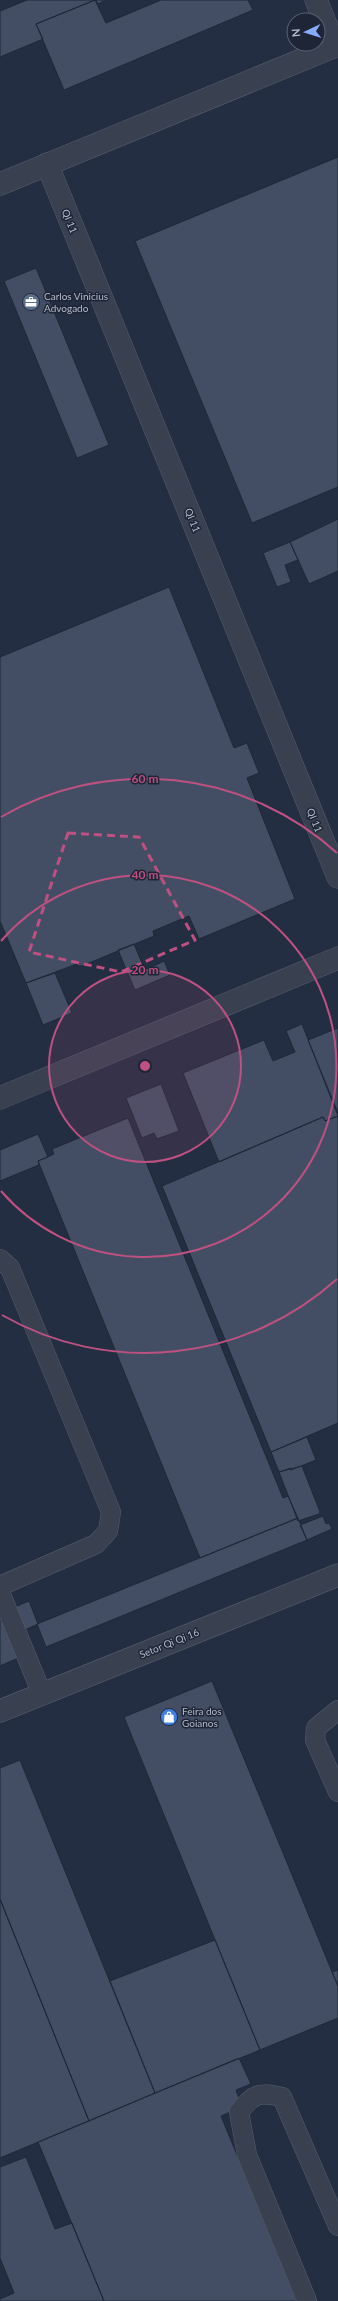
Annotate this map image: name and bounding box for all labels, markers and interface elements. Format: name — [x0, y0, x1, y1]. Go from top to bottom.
north arrow — [286, 12, 326, 52]
text: N — [289, 28, 302, 37]
street label: QI 11 — [60, 207, 80, 235]
place label: Carlos Vinicius Advogado — [44, 290, 108, 314]
office icon: Carlos Vinicius Advogado — [21, 292, 41, 312]
street label: QI 11 — [183, 506, 203, 534]
text: 60 m — [132, 771, 158, 786]
street label: QI 11 — [305, 806, 325, 834]
text: 40 m — [132, 867, 158, 882]
text: 20 m — [132, 962, 158, 977]
centre of rings — [138, 1059, 152, 1073]
street label: Setor Qi Qi 16 — [137, 1626, 201, 1660]
place label: Feira dos Goianos — [182, 1705, 222, 1729]
shop icon: Feira dos Goianos — [159, 1707, 179, 1727]

